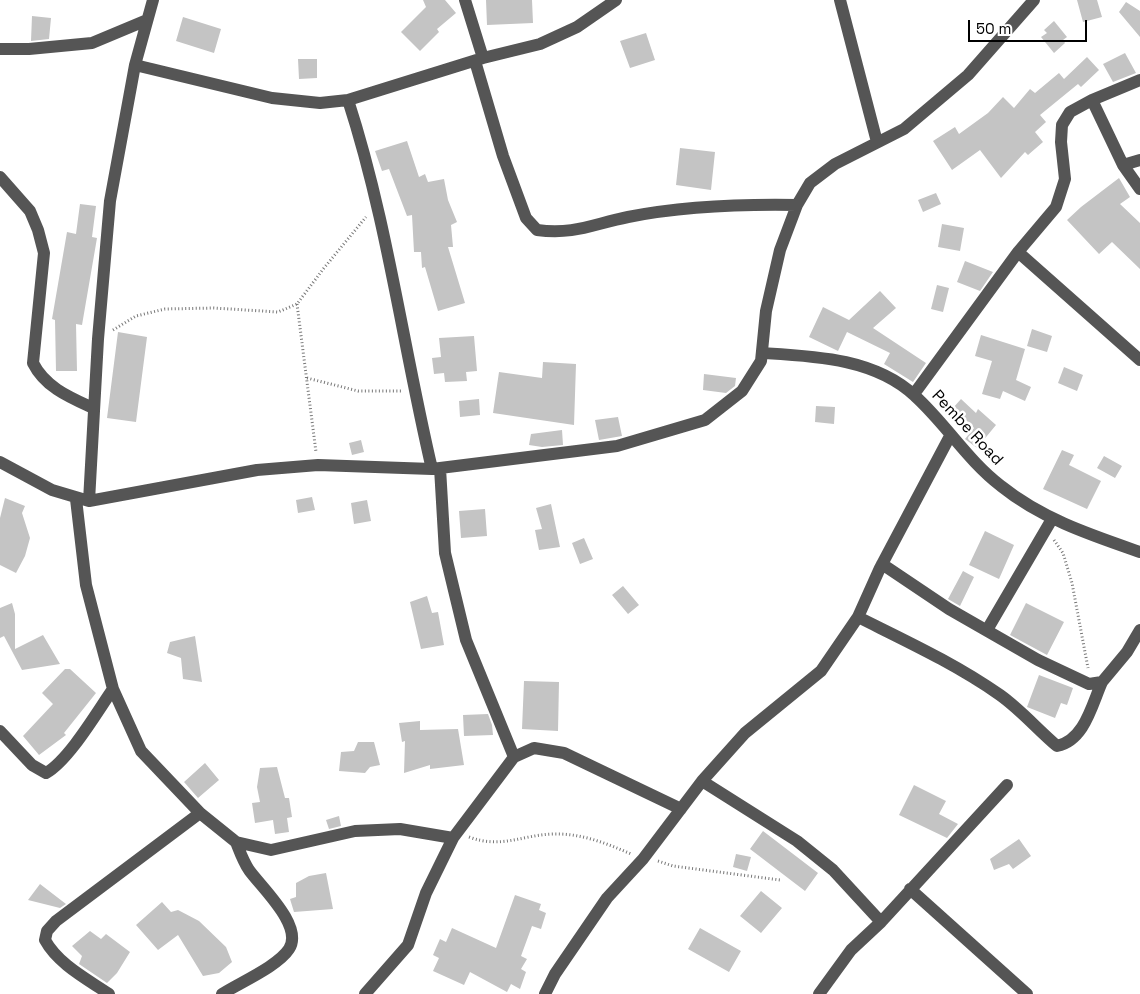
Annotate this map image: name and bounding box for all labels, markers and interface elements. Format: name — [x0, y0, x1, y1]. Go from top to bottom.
scale bar — [970, 10, 1089, 42]
text: 50 m — [976, 19, 1011, 38]
street label: Pembe Road — [927, 386, 1007, 470]

